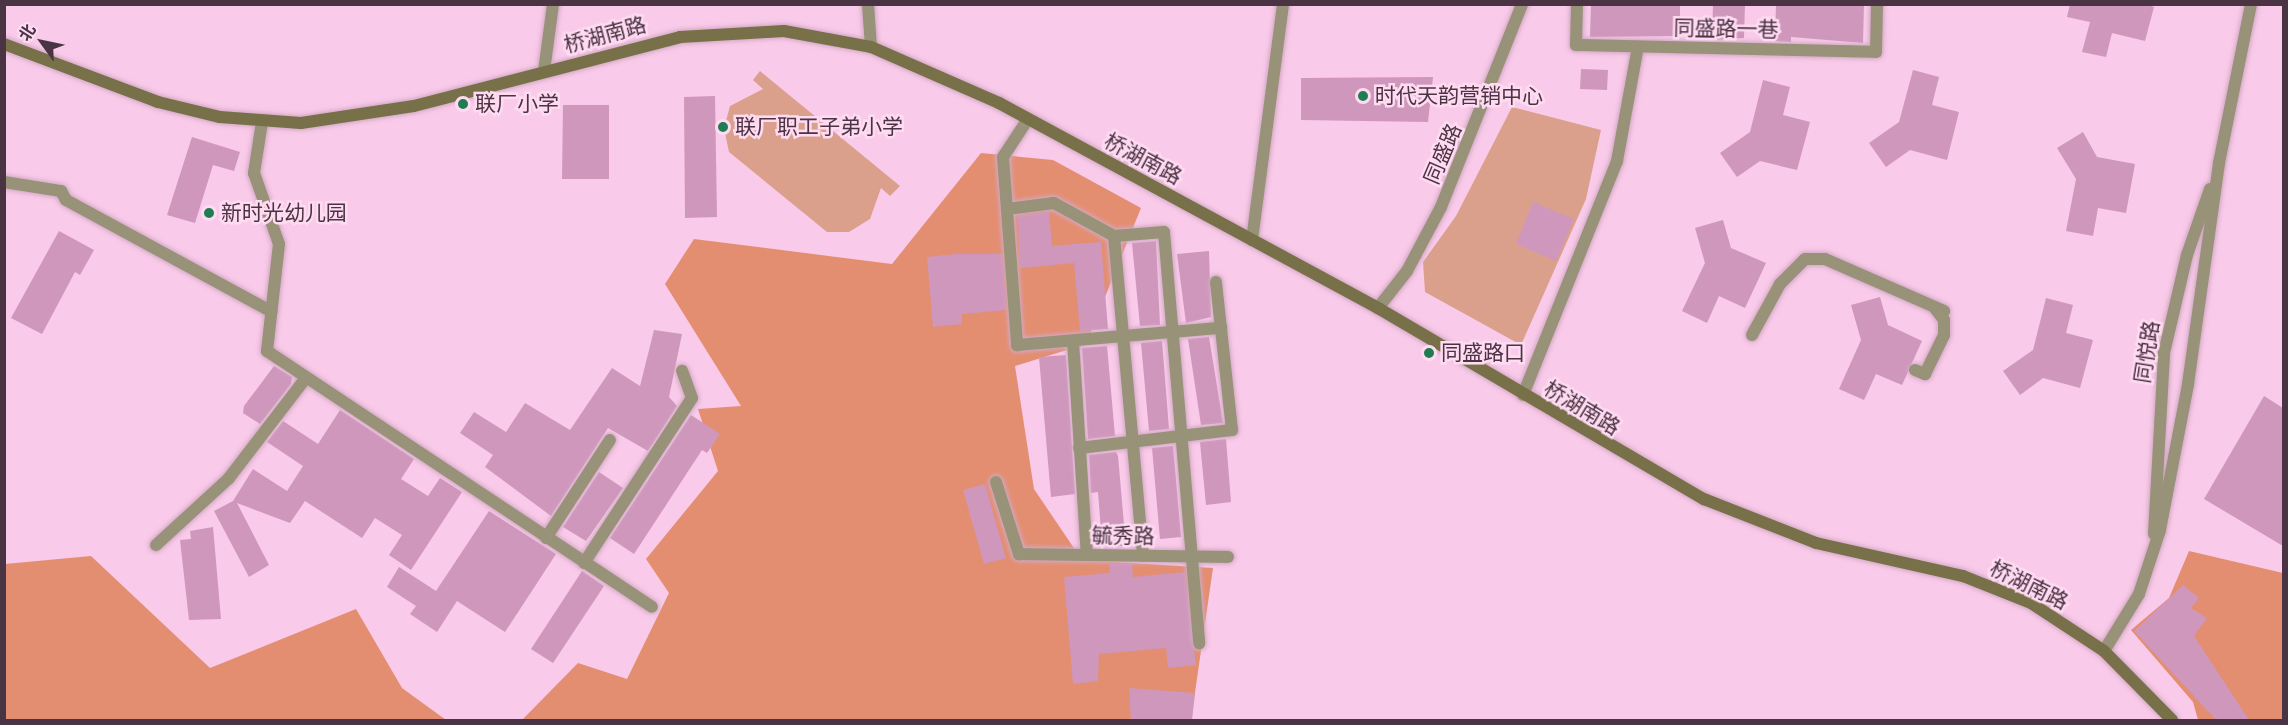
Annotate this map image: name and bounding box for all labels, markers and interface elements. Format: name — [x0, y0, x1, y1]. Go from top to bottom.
north arrow — [12, 12, 72, 72]
street label: 桥湖南路 — [561, 12, 649, 58]
street label: 同盛路一巷 — [1673, 15, 1779, 43]
text: 北 — [14, 20, 40, 44]
place label: 时代天韵营销中心 — [1375, 83, 1543, 109]
marker: 时代天韵营销中心 — [1356, 89, 1370, 103]
place label: 联厂小学 — [475, 91, 559, 117]
marker: 联厂小学 — [456, 97, 470, 111]
place label: 联厂职工子弟小学 — [735, 114, 903, 140]
marker: 联厂职工子弟小学 — [716, 120, 730, 134]
street label: 同盛路 — [1419, 120, 1467, 188]
street label: 桥湖南路 — [1100, 128, 1186, 190]
place label: 新时光幼儿园 — [221, 200, 347, 226]
marker: 新时光幼儿园 — [202, 206, 216, 220]
street label: 同悦路 — [2130, 319, 2164, 385]
place label: 同盛路口 — [1441, 340, 1525, 366]
marker: 同盛路口 — [1422, 346, 1436, 360]
street label: 桥湖南路 — [1540, 376, 1624, 440]
street label: 毓秀路 — [1091, 523, 1155, 549]
street label: 桥湖南路 — [1986, 555, 2072, 615]

